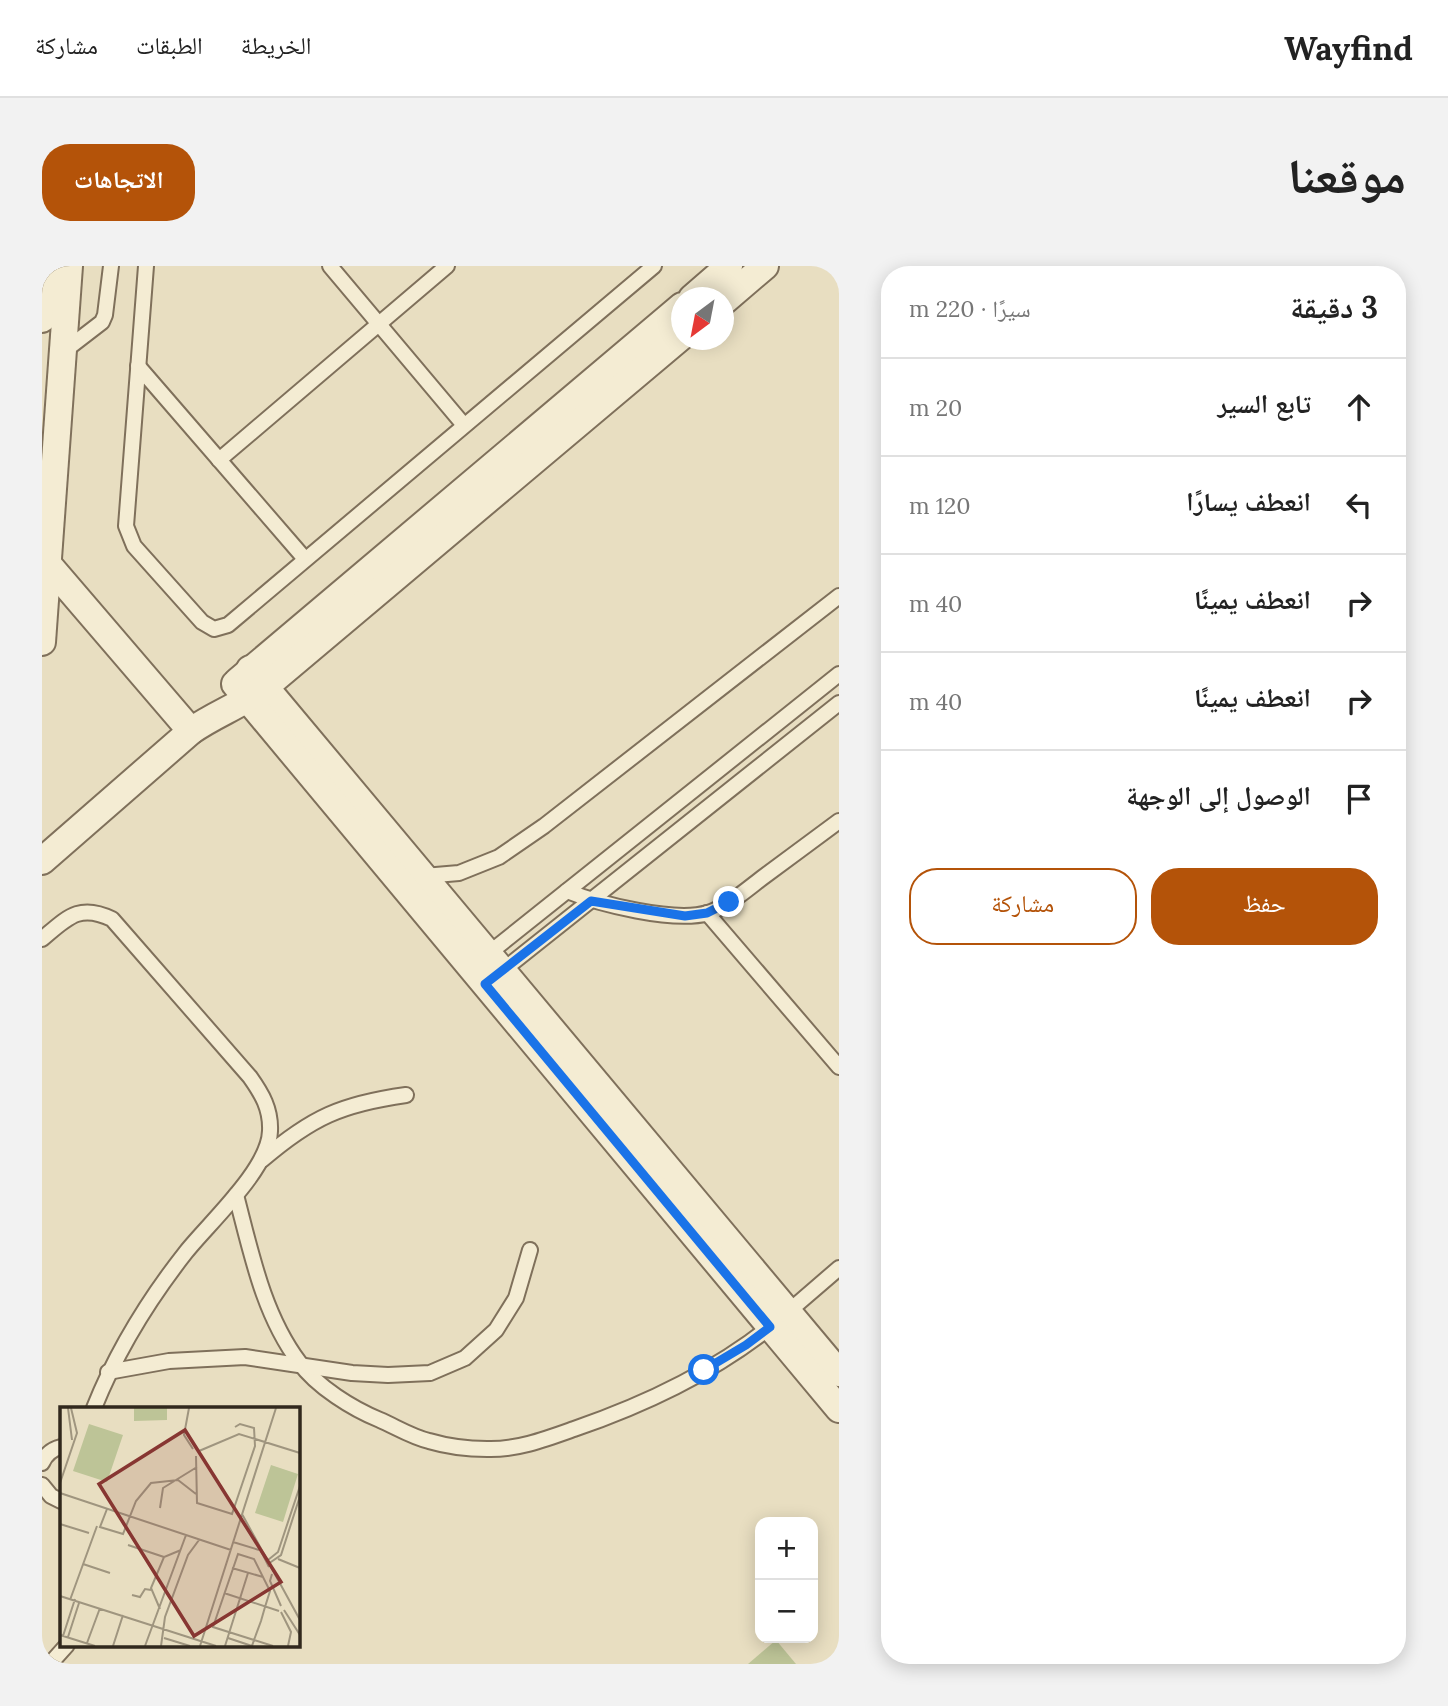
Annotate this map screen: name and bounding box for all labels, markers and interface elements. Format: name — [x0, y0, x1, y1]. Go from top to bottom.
text: Wayfind — [1284, 27, 1413, 69]
text: مشاركة — [35, 30, 98, 61]
text: الطبقات — [136, 30, 203, 61]
text: الخريطة — [241, 30, 311, 61]
button: الاتجاهات — [42, 144, 195, 221]
text: موقعنا — [1288, 144, 1406, 206]
north arrow — [671, 287, 734, 350]
text: 3 دقيقة — [1290, 288, 1378, 326]
text: سيرًا · 220 m — [909, 294, 1031, 323]
text: تابع السير — [1217, 387, 1311, 420]
icon: ahead — [1340, 388, 1378, 426]
text: 20 m — [909, 393, 962, 422]
text: انعطف يسارًا — [1186, 485, 1311, 518]
icon: left — [1340, 486, 1378, 524]
text: 120 m — [909, 491, 971, 520]
text: انعطف يمينًا — [1194, 583, 1311, 616]
icon: right — [1340, 584, 1378, 622]
text: 40 m — [909, 589, 962, 618]
text: انعطف يمينًا — [1194, 681, 1311, 714]
icon: right — [1340, 682, 1378, 720]
text: 40 m — [909, 687, 962, 716]
text: الوصول إلى الوجهة — [1126, 779, 1311, 812]
icon: arrive — [1340, 780, 1378, 818]
button: مشاركة — [909, 868, 1137, 945]
button: حفظ — [1151, 868, 1378, 945]
route end — [713, 886, 744, 917]
route start — [688, 1354, 719, 1385]
inset map — [60, 1407, 299, 1646]
map controls — [755, 1517, 818, 1643]
button: + — [755, 1517, 818, 1580]
button: − — [755, 1580, 818, 1643]

